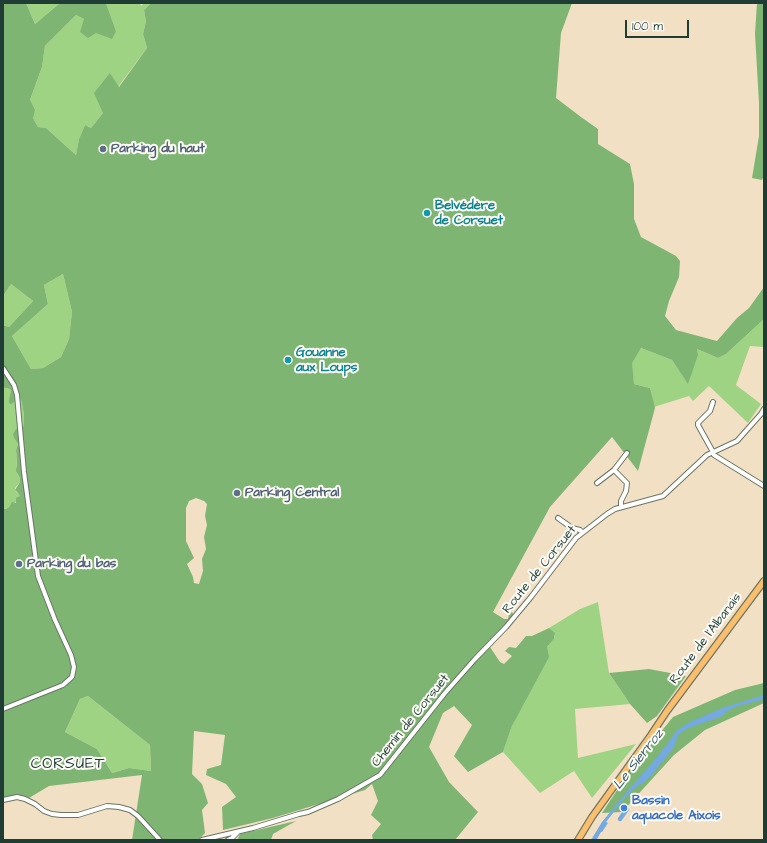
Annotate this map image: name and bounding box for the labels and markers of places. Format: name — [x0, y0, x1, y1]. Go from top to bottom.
place label: Parking du haut — [111, 141, 205, 157]
marker: Parking du haut — [98, 144, 108, 154]
place label: Belvédère de Corsuet — [435, 198, 503, 229]
marker: Belvédère de Corsuet — [422, 208, 432, 218]
place label: Gouanne aux Loups — [296, 345, 357, 376]
marker: Gouanne aux Loups — [283, 355, 293, 365]
place label: Parking Central — [245, 485, 339, 501]
marker: Parking Central — [232, 488, 242, 498]
place label: Parking du bas — [27, 556, 116, 572]
marker: Parking du bas — [14, 559, 24, 569]
place label: Bassin aquacole Aixois — [632, 793, 721, 824]
marker: Bassin aquacole Aixois — [619, 803, 629, 813]

